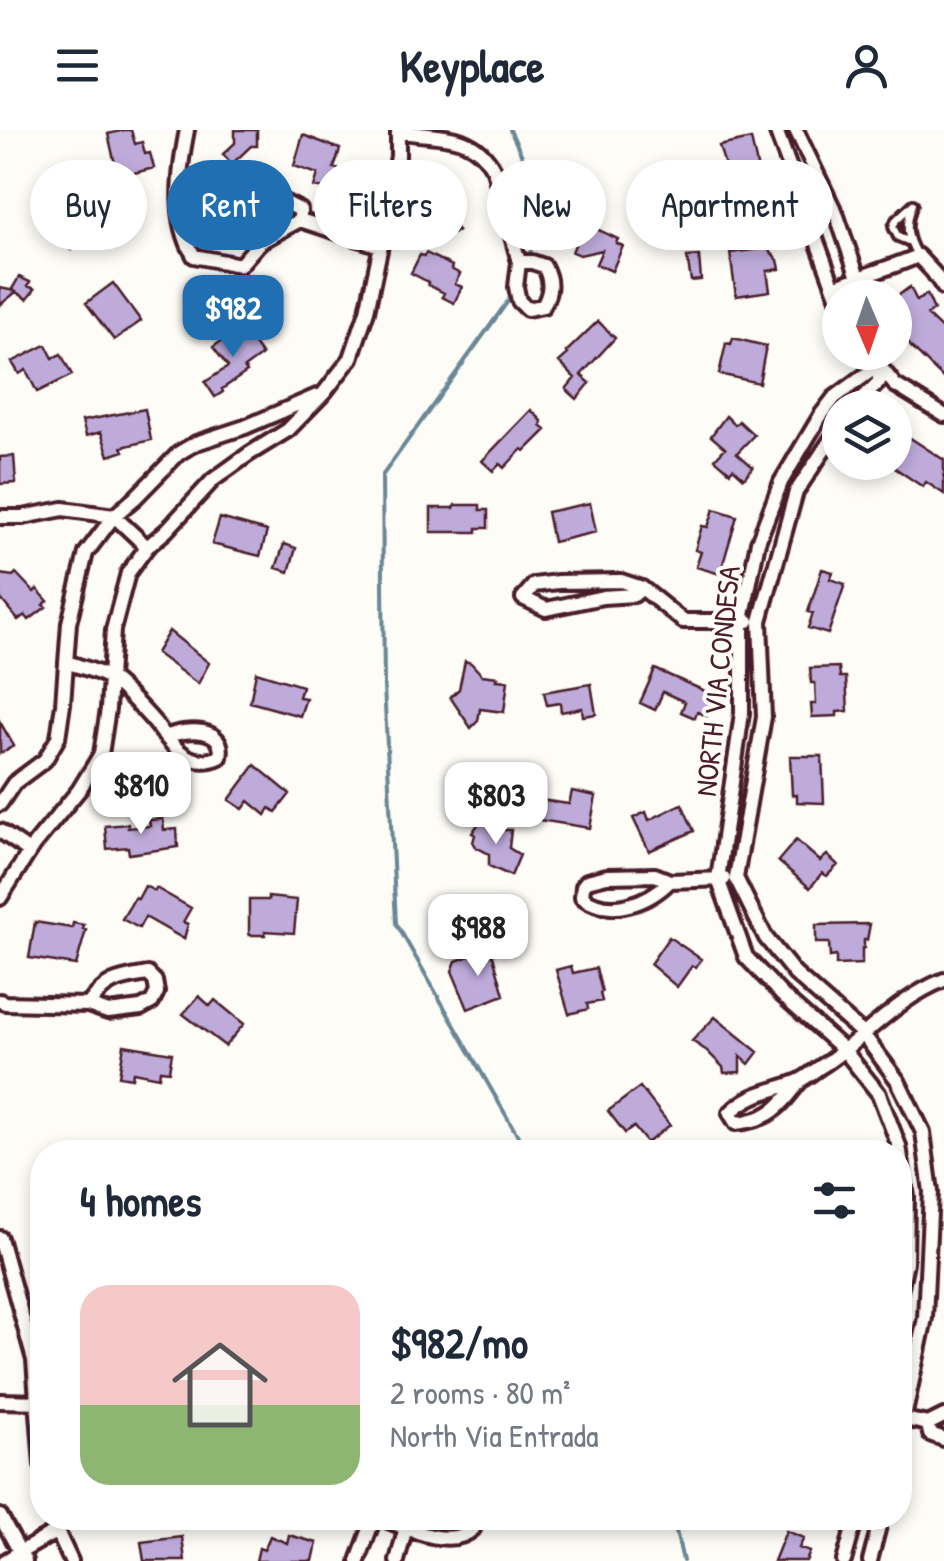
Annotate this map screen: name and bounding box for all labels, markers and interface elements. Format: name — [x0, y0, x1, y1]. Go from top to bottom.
text: Keyplace — [400, 35, 544, 96]
icon: menu — [50, 38, 105, 93]
icon: person — [839, 38, 894, 93]
chip: Buy — [30, 160, 147, 250]
chip: Rent — [167, 160, 294, 250]
chip: Filters — [314, 160, 467, 250]
chip: New — [487, 160, 606, 250]
chip: Apartment — [626, 160, 833, 250]
pin: $982 — [174, 275, 292, 360]
north arrow — [822, 280, 912, 370]
map controls — [822, 280, 912, 480]
text: $982 — [205, 286, 261, 329]
button: layers — [822, 390, 912, 480]
street label: NORTH VIA CONDESA — [685, 563, 749, 798]
pin: $810 — [82, 752, 200, 837]
pin: $803 — [437, 762, 555, 847]
text: $810 — [113, 763, 169, 806]
text: $803 — [467, 773, 525, 816]
pin: $988 — [419, 894, 537, 979]
text: $988 — [450, 905, 506, 948]
text: 4 homes — [80, 1172, 201, 1229]
icon: filters — [807, 1173, 862, 1228]
text: $982/mo — [390, 1314, 528, 1371]
icon: home — [160, 1325, 280, 1445]
text: 2 rooms · 80 m² — [390, 1371, 570, 1414]
text: North Via Entrada — [390, 1414, 599, 1457]

